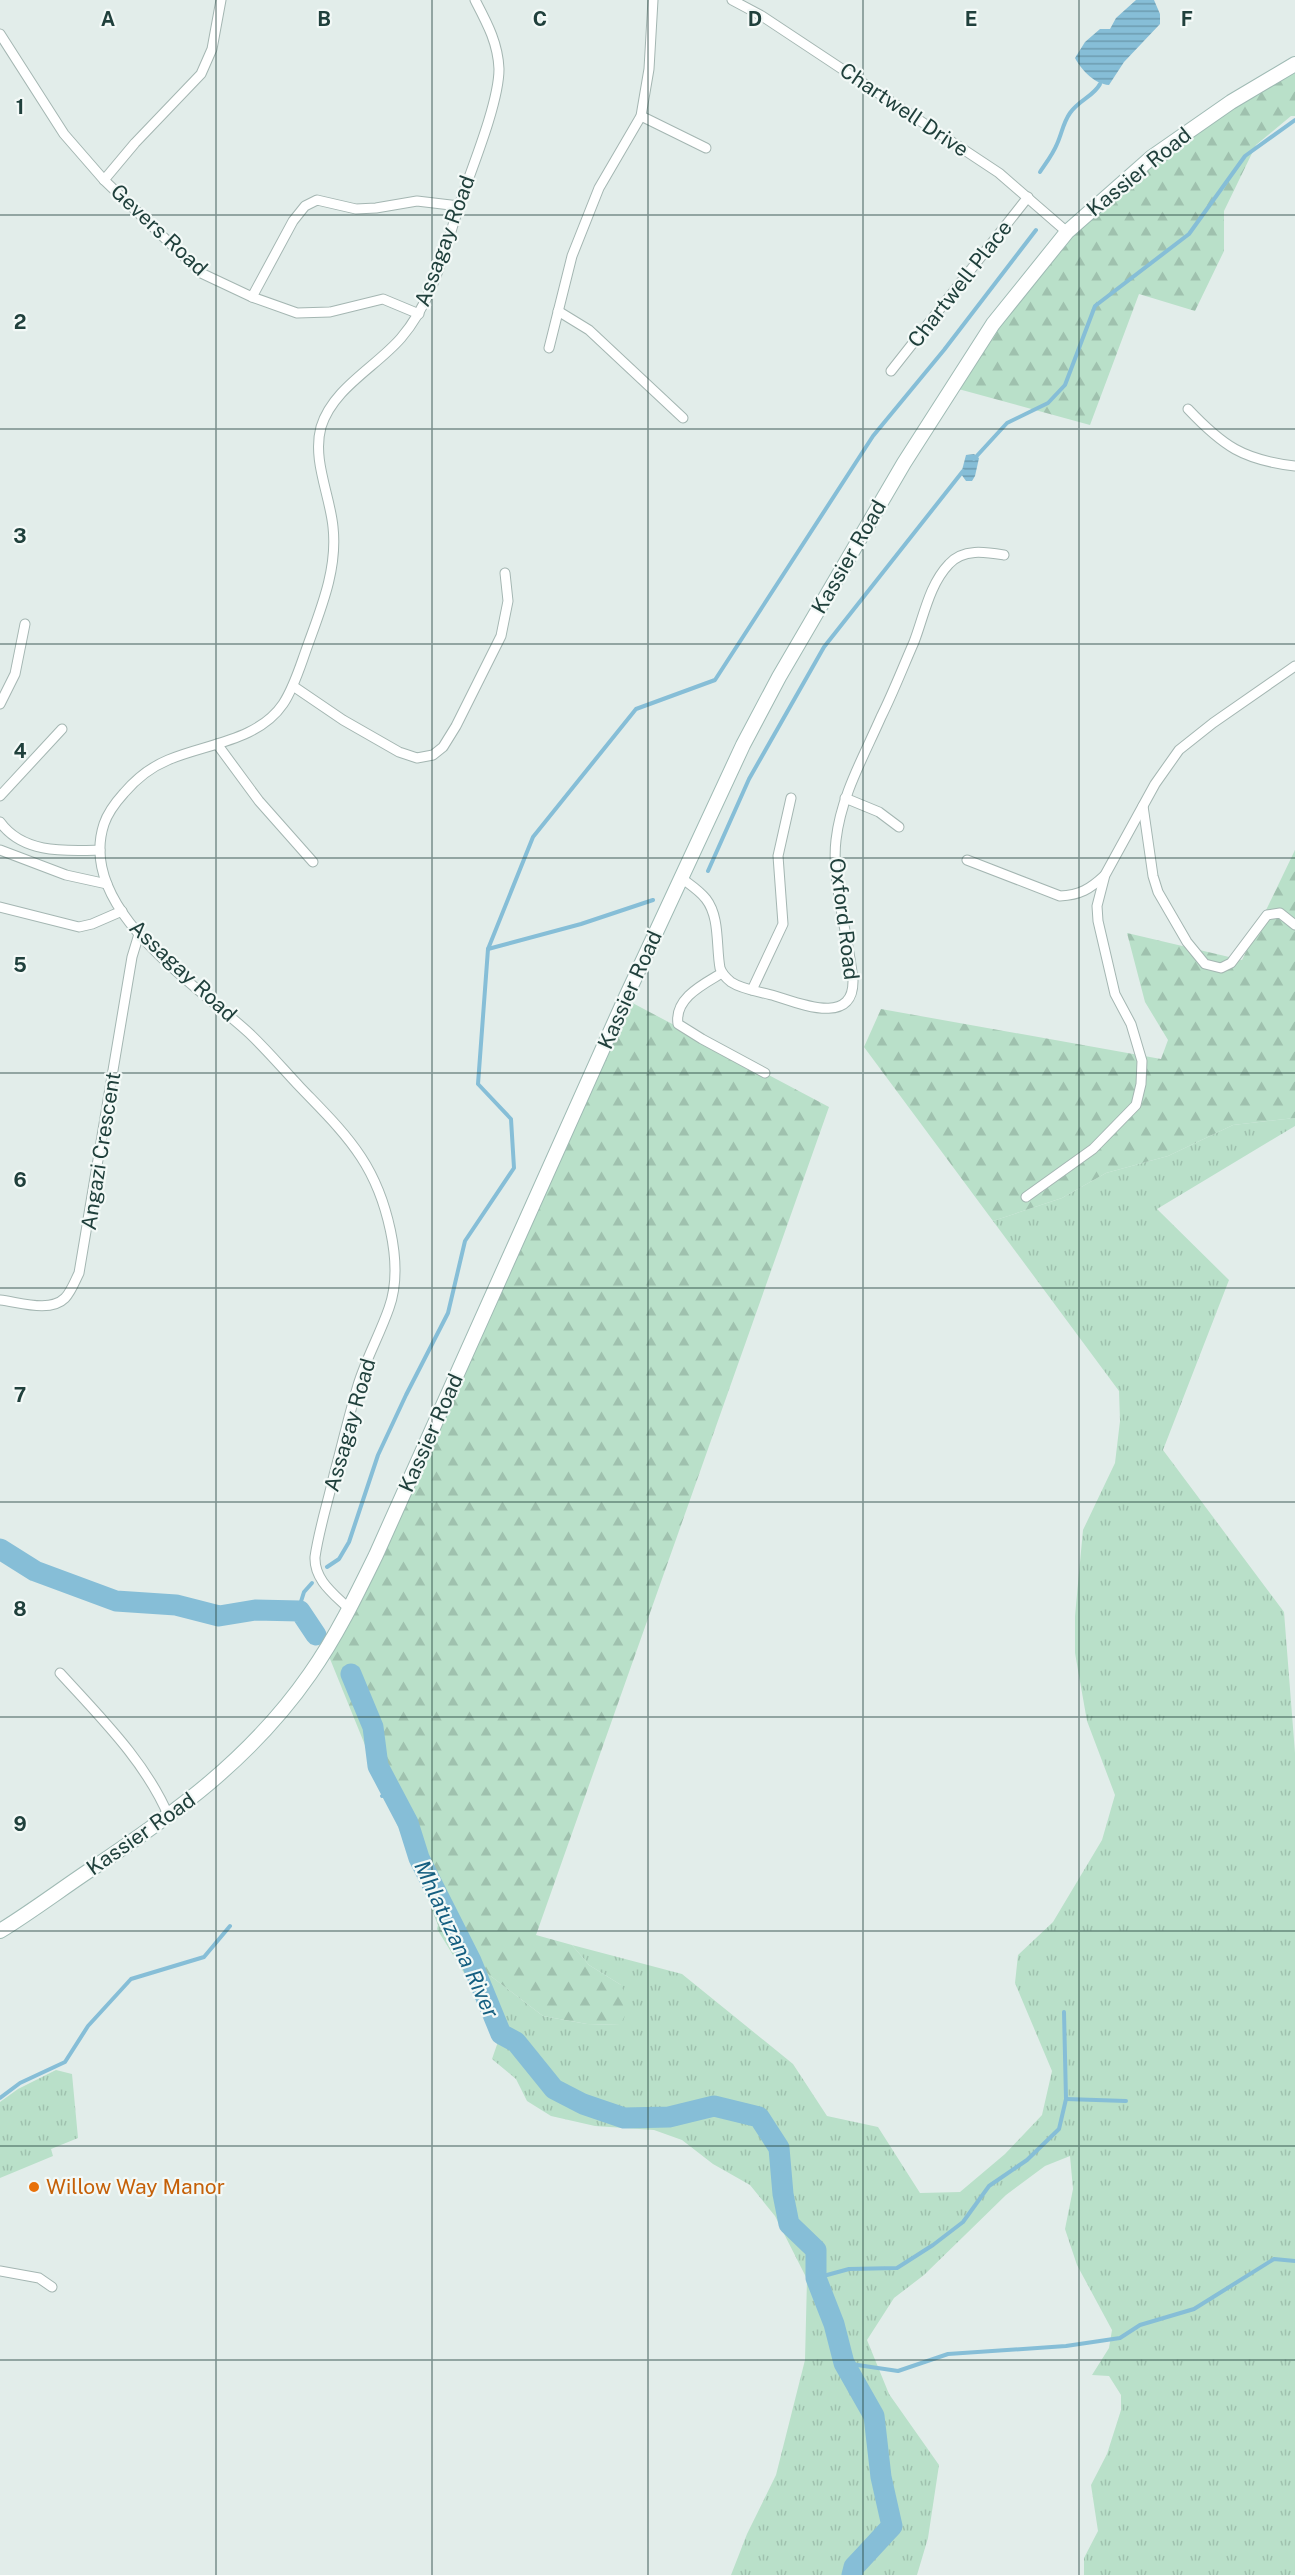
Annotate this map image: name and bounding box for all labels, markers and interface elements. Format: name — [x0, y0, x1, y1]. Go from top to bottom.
text: A — [101, 7, 115, 31]
text: B — [317, 7, 331, 31]
text: C — [533, 7, 547, 31]
text: D — [748, 7, 762, 31]
text: E — [965, 7, 977, 31]
text: F — [1181, 7, 1193, 31]
street label: Chartwell Drive — [835, 57, 973, 162]
text: 1 — [16, 95, 24, 119]
street label: Kassier Road — [1081, 122, 1196, 221]
street label: Assagay Road — [409, 172, 480, 310]
street label: Gevers Road — [106, 179, 213, 281]
street label: Chartwell Place — [902, 215, 1017, 352]
text: 2 — [14, 310, 26, 334]
street label: Kassier Road — [806, 496, 891, 618]
text: 3 — [13, 524, 27, 548]
text: 4 — [13, 739, 27, 763]
street label: Oxford Road — [825, 857, 864, 981]
street label: Assagay Road — [125, 915, 242, 1027]
street label: Kassier Road — [592, 927, 667, 1053]
text: 5 — [13, 953, 27, 977]
street label: Angazi Crescent — [76, 1070, 125, 1232]
text: 6 — [13, 1168, 27, 1192]
street label: Assagay Road — [319, 1355, 380, 1494]
street label: Kassier Road — [393, 1370, 468, 1496]
text: 7 — [14, 1383, 26, 1407]
text: 8 — [13, 1597, 27, 1621]
street label: Kassier Road — [82, 1787, 200, 1880]
text: 9 — [13, 1812, 27, 1836]
water label: Mhlatuzana River — [409, 1856, 505, 2023]
place label: Willow Way Manor — [46, 2174, 225, 2199]
marker: Willow Way Manor — [27, 2180, 41, 2194]

